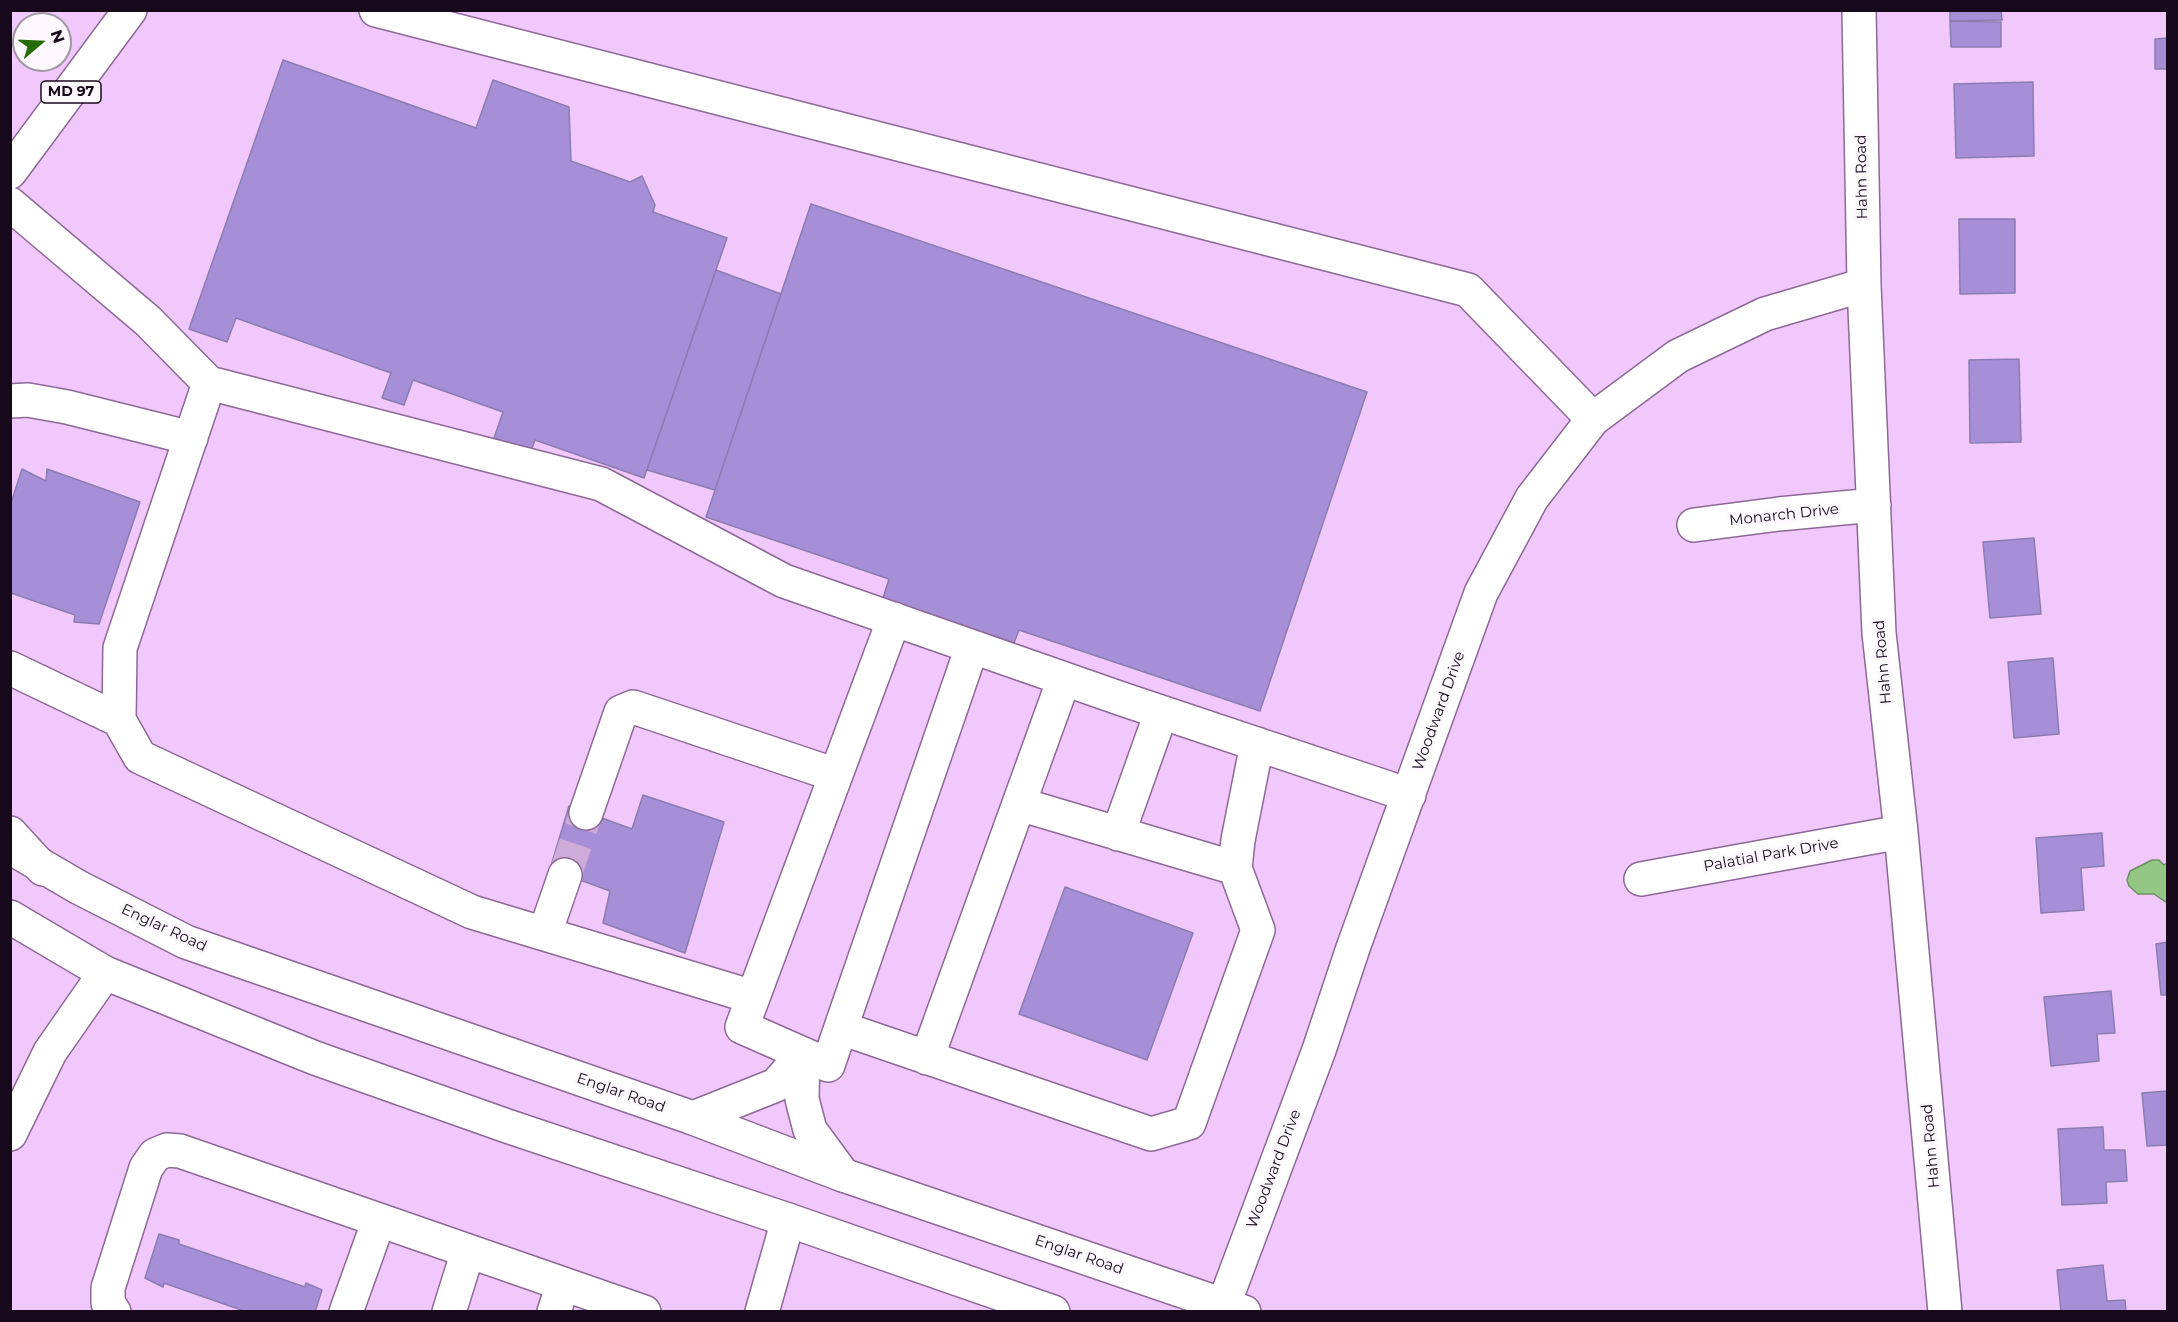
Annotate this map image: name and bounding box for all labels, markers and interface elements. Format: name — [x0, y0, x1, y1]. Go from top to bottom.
north arrow — [12, 12, 72, 72]
text: N — [47, 27, 69, 46]
road number: MD 97 — [41, 81, 101, 103]
street label: Hahn Road — [1852, 135, 1872, 219]
street label: Monarch Drive — [1728, 500, 1840, 530]
street label: Hahn Road — [1870, 619, 1896, 705]
street label: Woodward Drive — [1409, 649, 1469, 773]
street label: Palatial Park Drive — [1702, 834, 1840, 876]
street label: Englar Road — [118, 900, 210, 956]
street label: Englar Road — [574, 1069, 668, 1117]
street label: Hahn Road — [1918, 1103, 1944, 1189]
street label: Woodward Drive — [1243, 1107, 1305, 1231]
street label: Englar Road — [1032, 1231, 1126, 1279]

